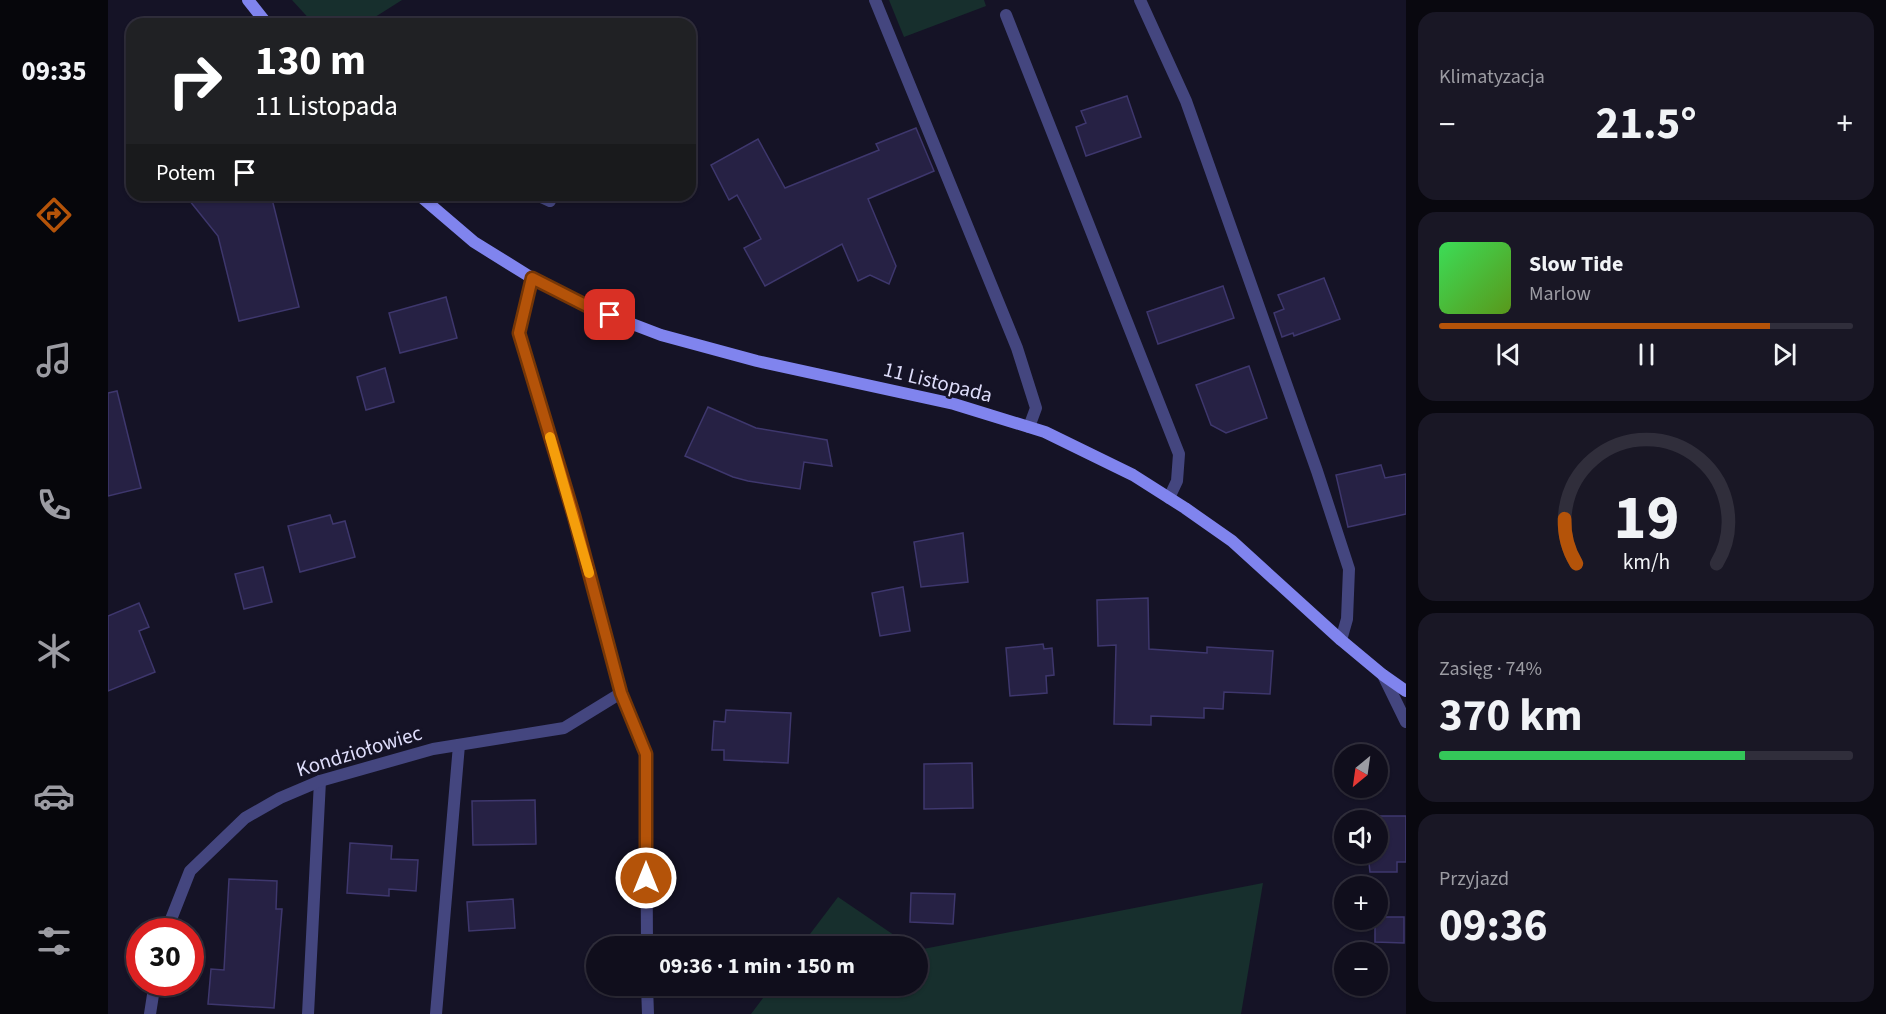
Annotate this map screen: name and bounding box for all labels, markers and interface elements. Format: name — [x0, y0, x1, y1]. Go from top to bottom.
text: 130 m — [255, 31, 366, 91]
icon: right — [156, 42, 234, 120]
text: 09:35 — [21, 52, 87, 91]
text: Klimatyzacja — [1439, 63, 1545, 91]
text: 11 Listopada — [255, 87, 398, 126]
text: 21.5° — [1595, 92, 1697, 156]
text: − — [1439, 101, 1455, 148]
text: + — [1837, 101, 1853, 148]
icon: arrive — [228, 156, 261, 189]
text: Potem — [156, 157, 216, 189]
icon: directions — [33, 194, 75, 236]
text: Slow Tide — [1529, 248, 1623, 280]
text: Marlow — [1529, 280, 1591, 308]
pin — [584, 289, 635, 340]
icon: arrive — [593, 298, 626, 331]
icon: previous — [1492, 338, 1525, 371]
icon: pause — [1630, 338, 1663, 371]
icon: next — [1768, 338, 1801, 371]
icon: music — [33, 339, 75, 381]
street label: 11 Listopada — [880, 354, 996, 410]
text: 19 — [1613, 474, 1679, 563]
icon: phone — [33, 484, 75, 526]
text: km/h — [1622, 547, 1670, 578]
icon: climate — [33, 630, 75, 672]
text: Zasięg · 74% — [1439, 655, 1542, 683]
text: 370 km — [1439, 684, 1583, 748]
street label: Kondziołowiec — [293, 718, 426, 784]
north arrow — [1334, 744, 1388, 798]
map controls — [1334, 744, 1388, 996]
icon: car — [33, 775, 75, 817]
button: sound — [1334, 810, 1388, 864]
position arrow — [614, 846, 678, 910]
text: Przyjazd — [1439, 865, 1509, 893]
button: + — [1334, 876, 1388, 930]
text: 09:36 — [1439, 894, 1548, 958]
speed limit sign: 30 — [126, 918, 204, 996]
icon: filters — [33, 920, 75, 962]
button: − — [1334, 942, 1388, 996]
text: 09:36 · 1 min · 150 m — [659, 950, 855, 982]

